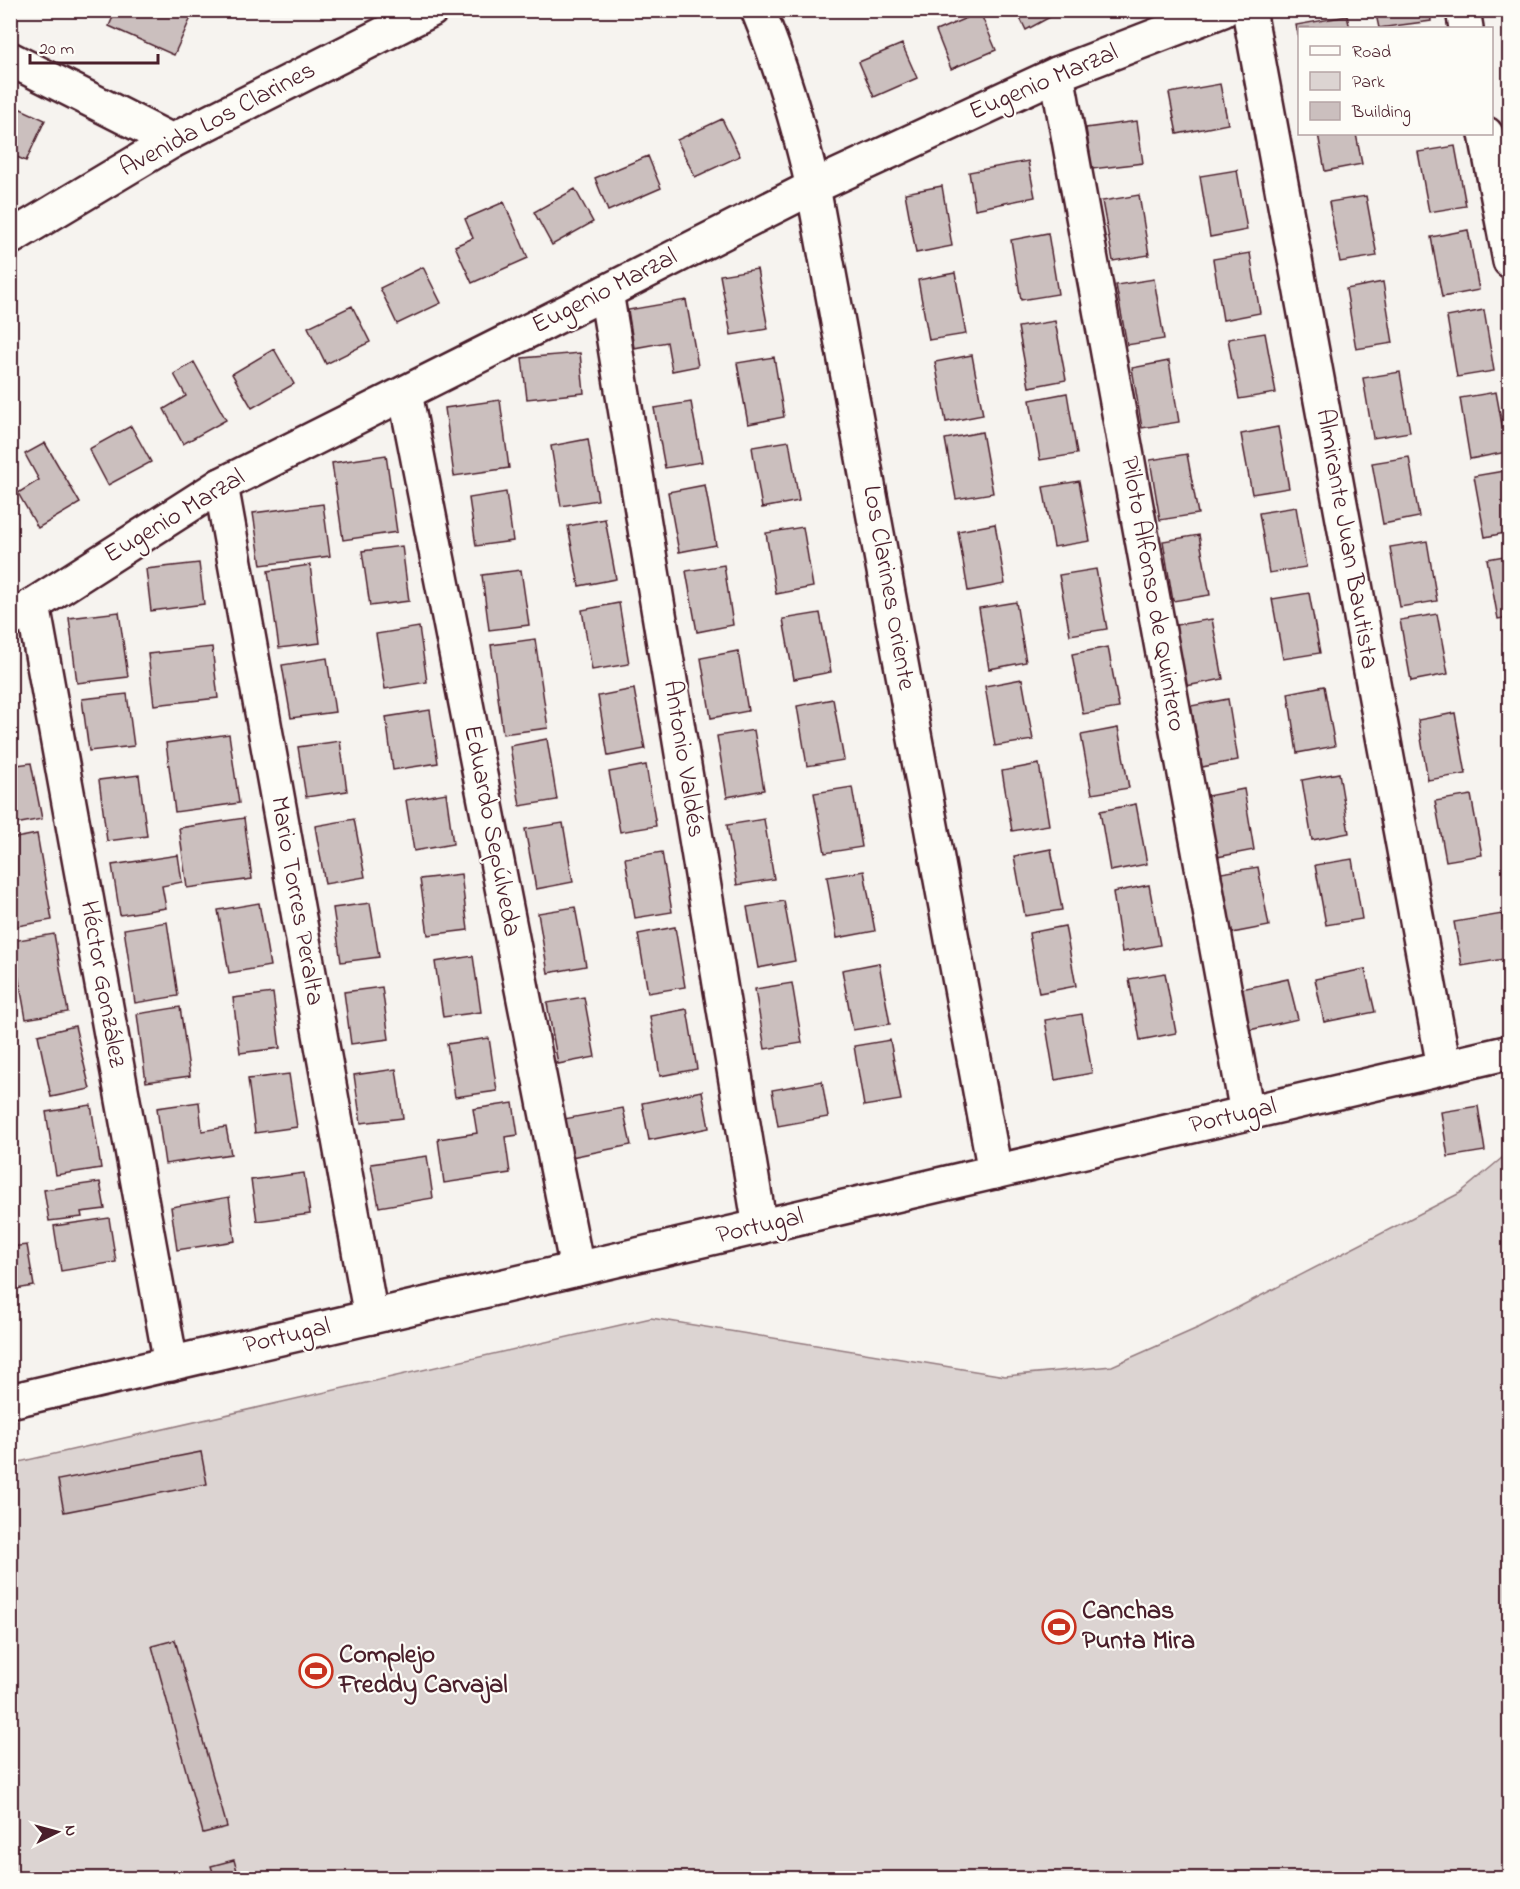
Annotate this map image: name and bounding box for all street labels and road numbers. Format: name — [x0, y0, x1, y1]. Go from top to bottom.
street label: Eugenio Marzal — [964, 35, 1124, 131]
street label: Avenida Los Clarines — [113, 52, 323, 188]
street label: Eugenio Marzal — [526, 239, 684, 345]
street label: Almirante Juan Bautista — [1304, 406, 1388, 672]
street label: Piloto Alfonso de Quintero — [1109, 453, 1195, 735]
street label: Eugenio Marzal — [97, 460, 253, 574]
street label: Los Clarines Oriente — [851, 483, 925, 694]
street label: Antonio Valdés — [652, 678, 714, 840]
street label: Eduardo Sepúlveda — [452, 722, 530, 940]
street label: Mario Torres Peralta — [259, 793, 333, 1009]
street label: Héctor González — [69, 898, 135, 1070]
street label: Portugal — [1186, 1089, 1280, 1145]
street label: Portugal — [713, 1199, 807, 1255]
street label: Portugal — [240, 1309, 334, 1365]

